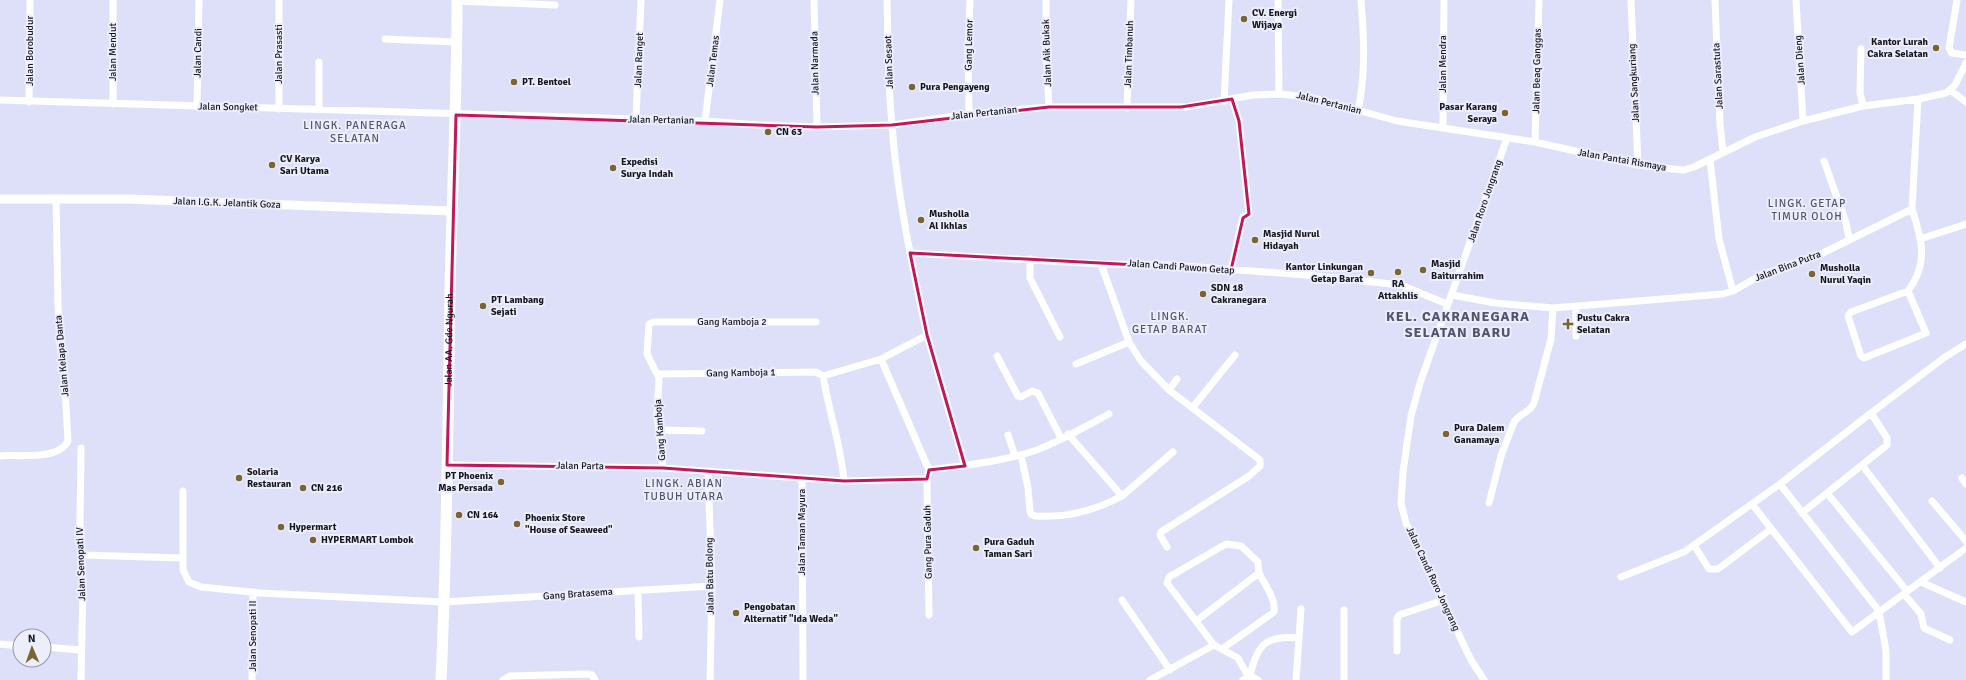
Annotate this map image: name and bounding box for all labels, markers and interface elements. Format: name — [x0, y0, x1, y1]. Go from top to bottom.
place label: CV. Energi Wijaya — [1252, 7, 1297, 31]
marker: CV. Energi Wijaya — [1239, 14, 1249, 24]
street label: Jalan Borobudur — [24, 16, 36, 86]
street label: Gang Lemor — [963, 19, 975, 71]
street label: Jalan Aik Bukak — [1040, 19, 1054, 87]
street label: Jalan Timbanuh — [1122, 20, 1136, 88]
street label: Jalan Mendut — [107, 23, 119, 81]
street label: Jalan Prasasti — [273, 24, 285, 84]
street label: Jalan Candi — [192, 28, 204, 78]
street label: Jalan Beaq Ganggas — [1530, 28, 1544, 114]
street label: Jalan Narmada — [808, 31, 822, 95]
street label: Jalan Ranget — [632, 32, 646, 88]
street label: Jalan Temas — [704, 34, 722, 87]
street label: Jalan Sesaot — [882, 35, 896, 89]
street label: Jalan Mendra — [1437, 35, 1449, 93]
street label: Jalan Dieng — [1792, 35, 1808, 85]
place label: Kantor Lurah Cakra Selatan — [1867, 36, 1929, 60]
street label: Jalan Sangkuriang — [1626, 43, 1642, 123]
street label: Jalan Sarastuta — [1710, 43, 1726, 109]
marker: Kantor Lurah Cakra Selatan — [1931, 43, 1941, 53]
place label: PT. Bentoel — [522, 76, 571, 88]
marker: PT. Bentoel — [509, 77, 519, 87]
place label: Pura Pengayeng — [920, 81, 990, 93]
marker: Pura Pengayeng — [907, 82, 917, 92]
street label: Jalan Pertanian — [1295, 89, 1363, 117]
street label: Jalan Songket — [198, 100, 258, 114]
place label: Pasar Karang Seraya — [1439, 101, 1498, 125]
street label: Jalan Pertanian — [950, 104, 1018, 122]
marker: Pasar Karang Seraya — [1500, 108, 1510, 118]
street label: Jalan Pertanian — [628, 113, 694, 127]
district label: LINGK. PANERAGA SELATAN — [303, 119, 407, 145]
place label: CN 63 — [776, 126, 802, 138]
marker: CN 63 — [763, 127, 773, 137]
street label: Jalan Pantai Rismaya — [1577, 146, 1667, 174]
place label: CV Karya Sari Utama — [280, 153, 329, 177]
place label: Expedisi Surya Indah — [621, 156, 674, 180]
street label: Jalan Roro Jongrang — [1465, 158, 1505, 244]
marker: CV Karya Sari Utama — [267, 160, 277, 170]
marker: Expedisi Surya Indah — [608, 163, 618, 173]
street label: Jalan I.G.K. Jelantik Goza — [173, 195, 281, 211]
district label: LINGK. GETAP TIMUR OLOH — [1768, 197, 1846, 223]
place label: Musholla Al Ikhlas — [929, 208, 969, 232]
marker: Musholla Al Ikhlas — [916, 215, 926, 225]
place label: Masjid Nurul Hidayah — [1263, 228, 1320, 252]
marker: Masjid Nurul Hidayah — [1250, 235, 1260, 245]
street label: Jalan Bina Putra — [1753, 248, 1823, 284]
street label: Jalan Candi Pawon Getap — [1127, 257, 1235, 277]
place label: Masjid Baiturrahim — [1431, 258, 1484, 282]
place label: Kantor Linkungan Getap Barat — [1286, 261, 1364, 285]
place label: Musholla Nurul Yaqin — [1820, 262, 1872, 286]
marker: Masjid Baiturrahim — [1418, 265, 1428, 275]
marker: RA Attakhlis — [1393, 267, 1403, 277]
marker: Kantor Linkungan Getap Barat — [1366, 268, 1376, 278]
marker: Musholla Nurul Yaqin — [1807, 269, 1817, 279]
place label: RA Attakhlis — [1378, 278, 1418, 302]
place label: SDN 18 Cakranegara — [1211, 282, 1266, 306]
marker: SDN 18 Cakranegara — [1198, 289, 1208, 299]
street label: Jalan AA. Gde Ngurah — [443, 293, 456, 387]
place label: PT Lambang Sejati — [491, 294, 545, 318]
marker: PT Lambang Sejati — [478, 301, 488, 311]
district label: KEL. CAKRANEGARA SELATAN BARU — [1386, 308, 1530, 341]
district label: LINGK. GETAP BARAT — [1132, 310, 1208, 336]
place label: Pustu Cakra Selatan — [1577, 312, 1630, 336]
street label: Jalan Kelapa Danta — [52, 315, 72, 397]
street label: Gang Kamboja 2 — [697, 316, 767, 328]
marker: Pustu Cakra Selatan — [1562, 318, 1574, 330]
street label: Gang Kamboja 1 — [706, 366, 776, 380]
street label: Gang Kamboja — [652, 399, 668, 461]
place label: Pura Dalem Ganamaya — [1454, 422, 1504, 446]
marker: Pura Dalem Ganamaya — [1441, 429, 1451, 439]
street label: Jalan Parta — [556, 460, 604, 472]
place label: Solaria Restauran — [247, 466, 292, 490]
place label: PT Phoenix Mas Persada — [438, 470, 493, 494]
marker: Solaria Restauran — [234, 473, 244, 483]
marker: PT Phoenix Mas Persada — [496, 477, 506, 487]
district label: LINGK. ABIAN TUBUH UTARA — [644, 477, 724, 503]
place label: CN 216 — [311, 482, 343, 494]
marker: CN 216 — [298, 483, 308, 493]
street label: Jalan Taman Mayura — [796, 489, 808, 575]
street label: Gang Pura Gaduh — [921, 505, 935, 579]
place label: CN 164 — [467, 509, 499, 521]
marker: CN 164 — [454, 510, 464, 520]
place label: Phoenix Store "House of Seaweed" — [525, 512, 613, 536]
marker: Phoenix Store "House of Seaweed" — [512, 519, 522, 529]
place label: Hypermart — [289, 521, 337, 533]
marker: Hypermart — [276, 522, 286, 532]
street label: Jalan Candi Roro Jongrang — [1404, 525, 1462, 633]
street label: Jalan Senopati IV — [74, 527, 88, 601]
place label: HYPERMART Lombok — [321, 534, 414, 546]
marker: HYPERMART Lombok — [308, 535, 318, 545]
place label: Pura Gaduh Taman Sari — [984, 536, 1035, 560]
street label: Jalan Batu Bolong — [703, 537, 717, 615]
marker: Pura Gaduh Taman Sari — [971, 543, 981, 553]
street label: Gang Bratasema — [543, 586, 613, 602]
street label: Jalan Senopati II — [247, 601, 259, 671]
place label: Pengobatan Alternatif "Ida Weda" — [744, 601, 838, 625]
marker: Pengobatan Alternatif "Ida Weda" — [731, 608, 741, 618]
north arrow — [12, 628, 52, 668]
text: N — [28, 632, 36, 645]

